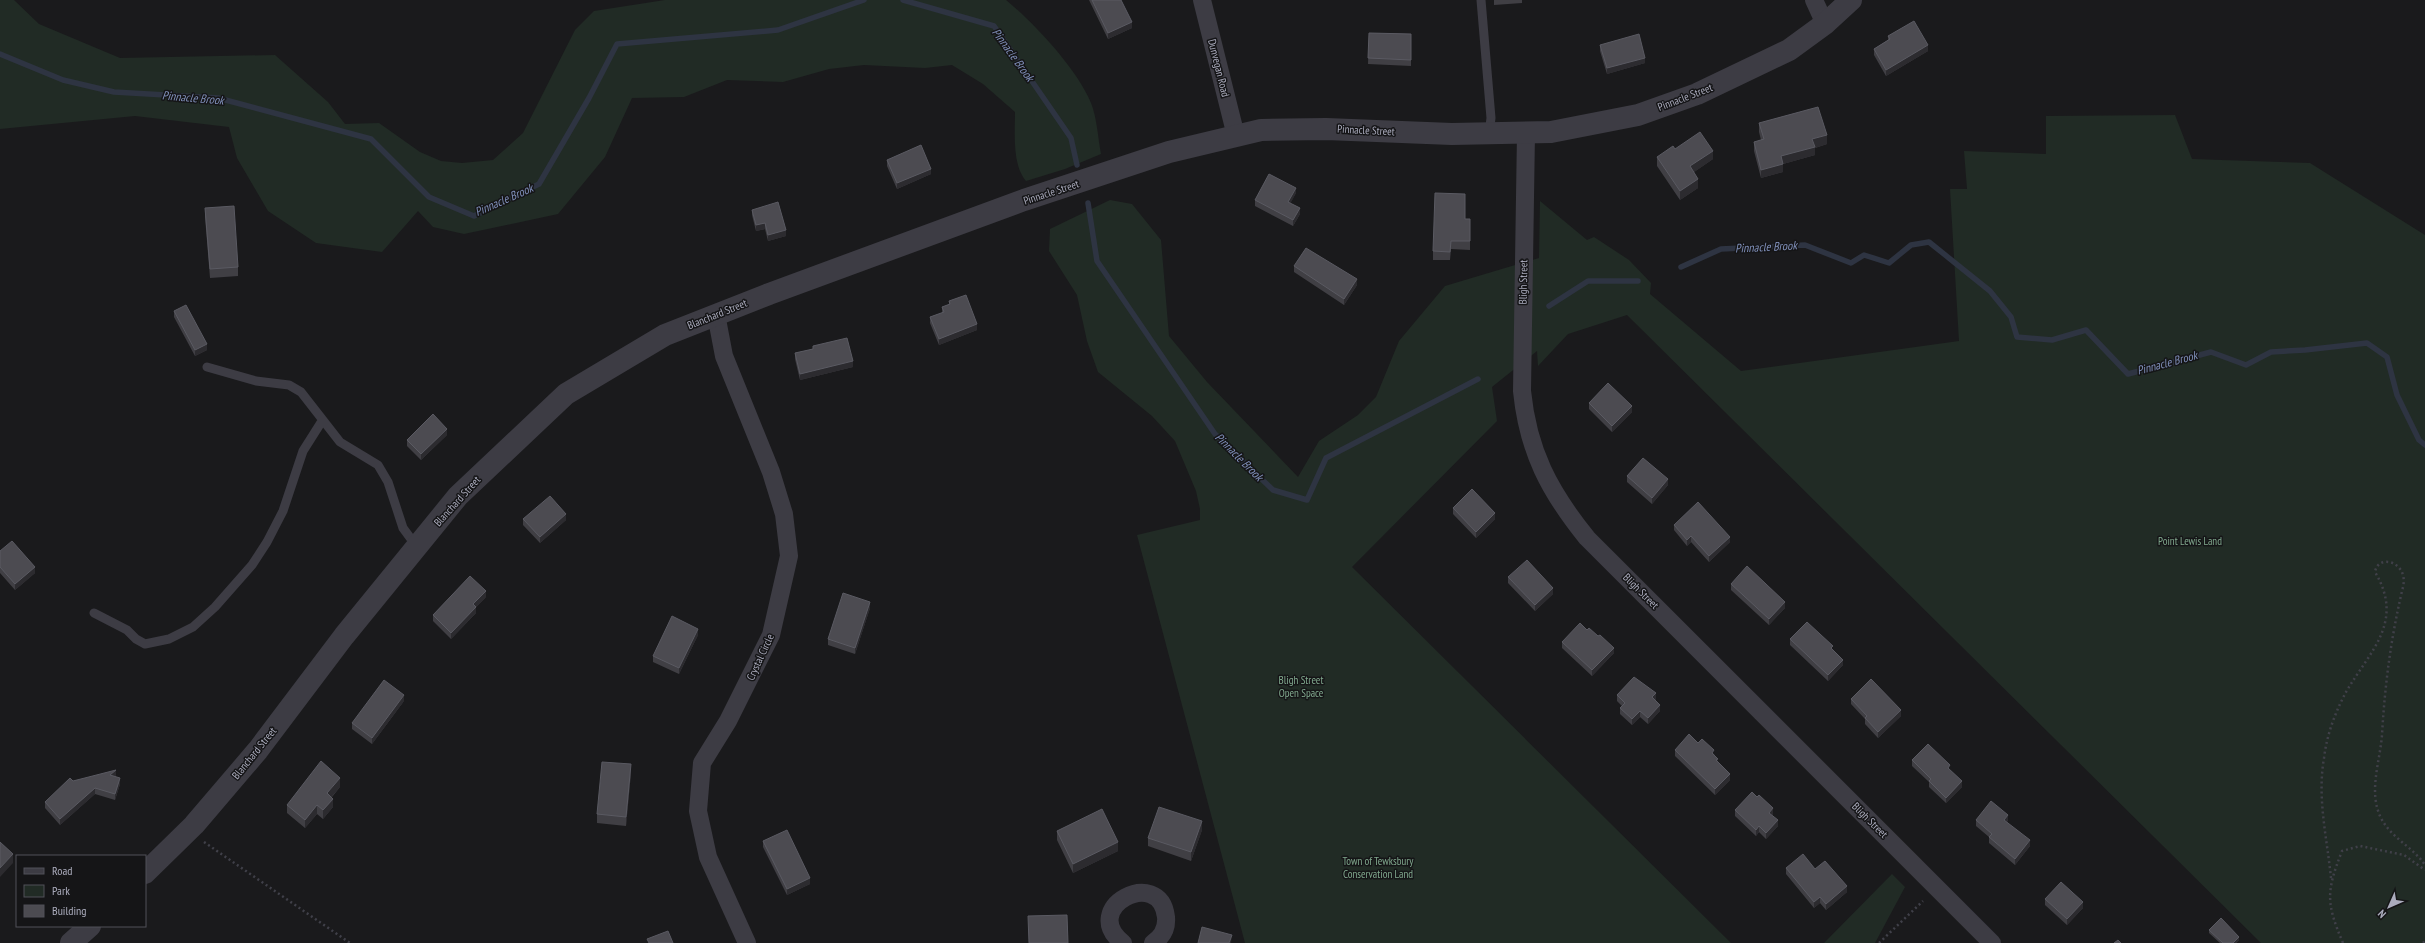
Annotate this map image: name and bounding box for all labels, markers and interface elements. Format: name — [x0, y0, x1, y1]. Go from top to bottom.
water label: Pinnacle Brook — [989, 25, 1038, 85]
street label: Dunvegan Road — [1205, 38, 1233, 99]
street label: Pinnacle Street — [1656, 80, 1714, 114]
water label: Pinnacle Brook — [162, 87, 226, 108]
street label: Pinnacle Street — [1337, 122, 1395, 138]
street label: Pinnacle Street — [1021, 176, 1081, 208]
water label: Pinnacle Brook — [472, 180, 536, 219]
water label: Pinnacle Brook — [1735, 237, 1799, 256]
street label: Bligh Street — [1516, 259, 1530, 305]
street label: Blanchard Street — [685, 296, 749, 332]
water label: Pinnacle Brook — [2135, 347, 2200, 378]
water label: Pinnacle Brook — [1212, 429, 1267, 485]
street label: Blanchard Street — [431, 473, 483, 529]
park label: Point Lewis Land — [2158, 534, 2222, 548]
street label: Bligh Street — [1620, 570, 1662, 612]
street label: Crystal Circle — [743, 631, 777, 682]
park label: Bligh Street Open Space — [1279, 673, 1324, 700]
street label: Blanchard Street — [229, 724, 279, 782]
street label: Bligh Street — [1849, 799, 1891, 841]
park label: Town of Tewksbury Conservation Land — [1342, 854, 1414, 881]
legend — [16, 855, 146, 927]
text: Road — [52, 863, 72, 878]
text: Park — [52, 883, 70, 898]
north arrow — [2369, 887, 2409, 927]
text: Building — [52, 903, 87, 918]
text: N — [2375, 907, 2389, 921]

